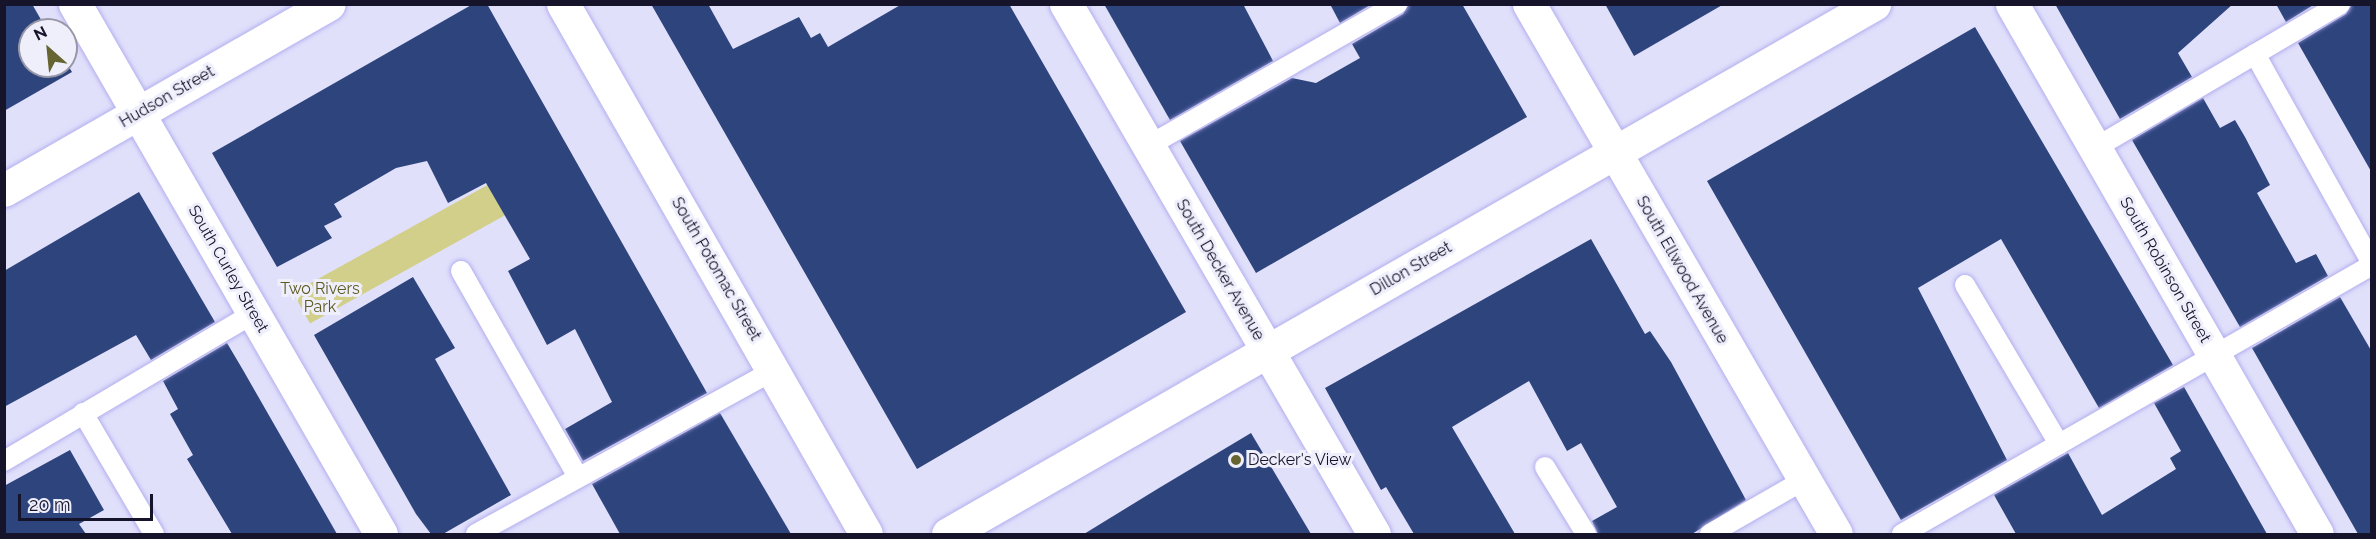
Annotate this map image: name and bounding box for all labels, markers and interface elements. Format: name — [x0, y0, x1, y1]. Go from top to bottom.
north arrow — [18, 18, 78, 78]
text: N — [31, 22, 50, 45]
street label: Hudson Street — [116, 62, 218, 132]
street label: South Ellwood Avenue — [1632, 193, 1732, 347]
street label: South Potomac Street — [667, 194, 765, 344]
street label: South Robinson Street — [2115, 194, 2215, 346]
street label: South Decker Avenue — [1172, 196, 1268, 344]
street label: South Curley Street — [184, 202, 272, 336]
street label: Dillon Street — [1367, 238, 1455, 300]
park label: Two Rivers Park — [280, 279, 360, 317]
place label: Decker's View — [1248, 450, 1352, 470]
marker: Decker's View — [1229, 453, 1243, 467]
scale bar — [21, 482, 156, 520]
text: 20 m — [29, 494, 71, 515]

